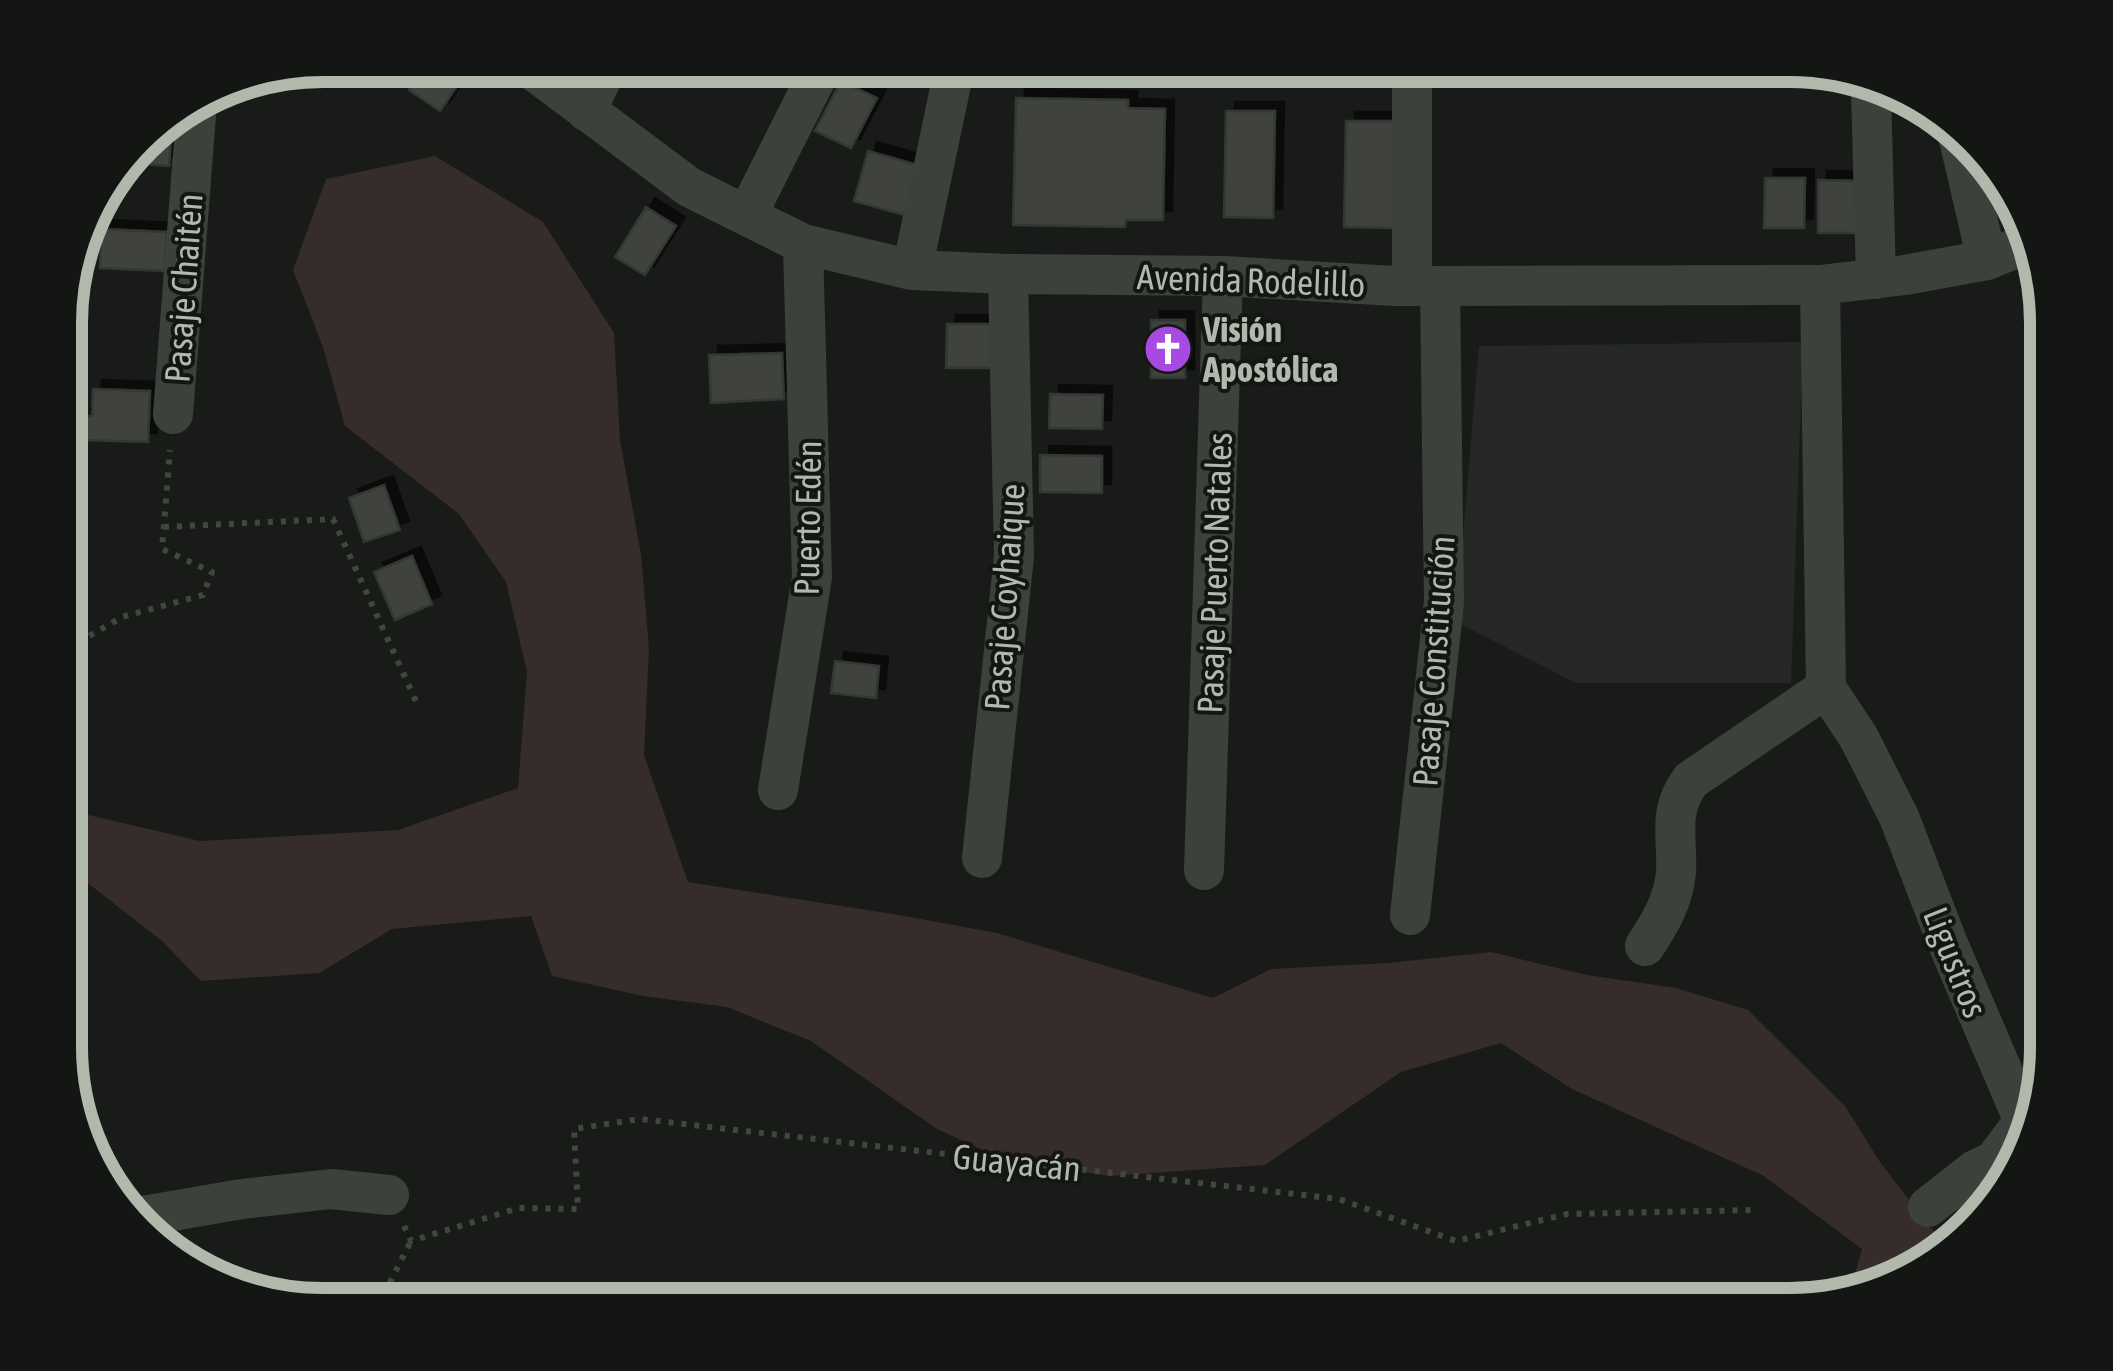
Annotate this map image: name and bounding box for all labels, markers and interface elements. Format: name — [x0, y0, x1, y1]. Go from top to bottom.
street label: Pasaje Chaitén — [156, 192, 210, 384]
street label: Avenida Rodelillo — [1136, 256, 1366, 304]
place label: Visión Apostólica — [1202, 309, 1338, 389]
church icon: Visión Apostólica — [1142, 323, 1194, 375]
street label: Pasaje Puerto Natales — [1189, 432, 1239, 714]
street label: Puerto Edén — [786, 440, 828, 596]
street label: Pasaje Coyhaique — [976, 482, 1032, 712]
street label: Pasaje Constitución — [1404, 534, 1462, 788]
street label: Ligustros — [1916, 901, 1996, 1023]
street label: Guayacán — [951, 1135, 1083, 1189]

